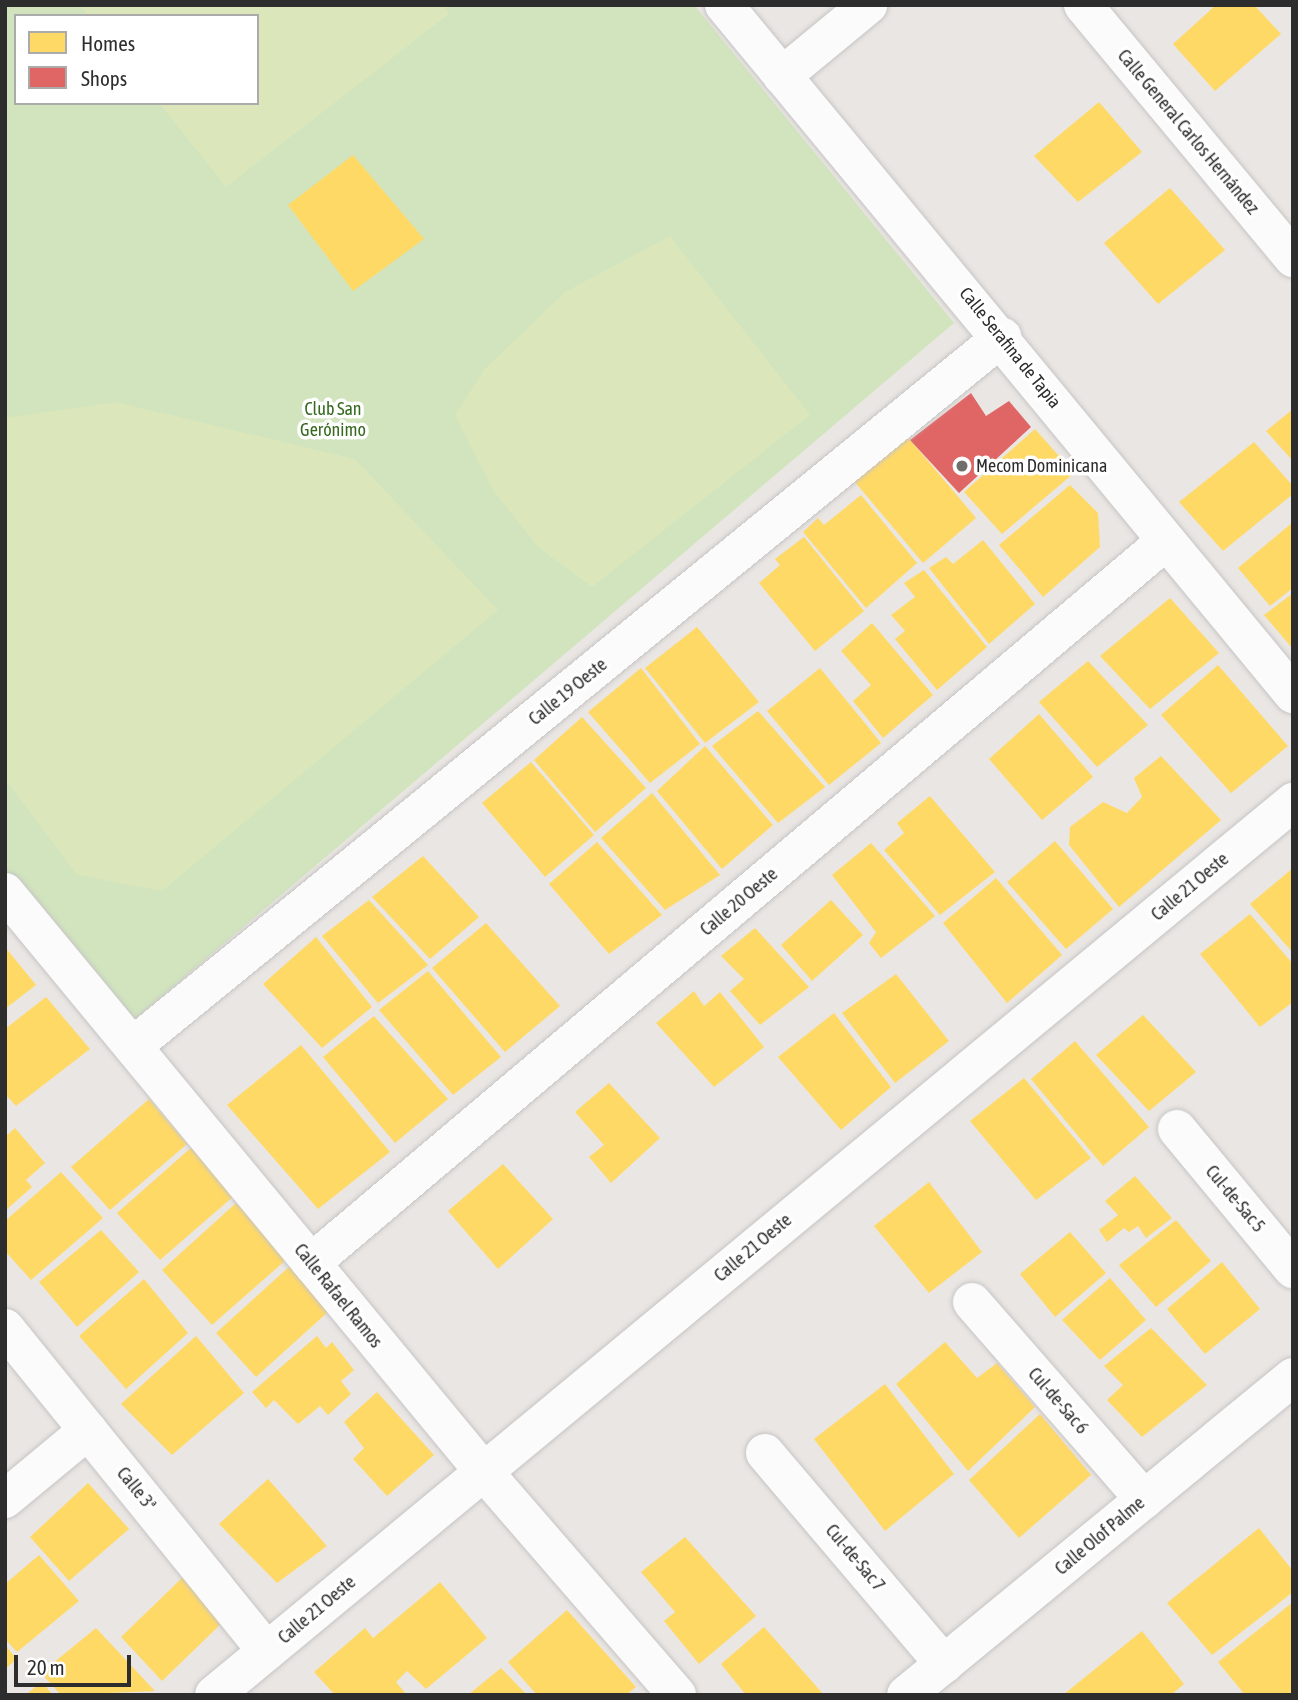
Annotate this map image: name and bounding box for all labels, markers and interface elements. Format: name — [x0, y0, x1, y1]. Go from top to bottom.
legend — [14, 14, 259, 105]
text: Homes — [81, 31, 135, 55]
street label: Calle General Carlos Hernández — [1113, 45, 1263, 219]
text: Shops — [81, 66, 127, 90]
street label: Calle Serafina de Tapia — [955, 283, 1065, 413]
park label: Club San Gerónimo — [300, 399, 366, 442]
place label: Mecom Dominicana — [976, 455, 1107, 477]
marker: Mecom Dominicana — [954, 458, 970, 474]
street label: Calle 19 Oeste — [525, 654, 611, 730]
street label: Calle 21 Oeste — [1147, 848, 1233, 926]
street label: Calle 20 Oeste — [696, 863, 782, 941]
street label: Cul-de-Sac 5 — [1201, 1161, 1269, 1237]
street label: Calle 21 Oeste — [710, 1209, 796, 1287]
street label: Calle Rafael Ramos — [289, 1240, 387, 1352]
street label: Cul-de-Sac 6 — [1023, 1363, 1093, 1439]
street label: Calle 3ª — [112, 1463, 160, 1515]
street label: Calle Olof Palme — [1051, 1492, 1149, 1580]
street label: Cul-de-Sac 7 — [821, 1520, 889, 1596]
street label: Calle 21 Oeste — [274, 1571, 360, 1649]
scale bar — [18, 1640, 135, 1684]
text: 20 m — [27, 1655, 65, 1679]

